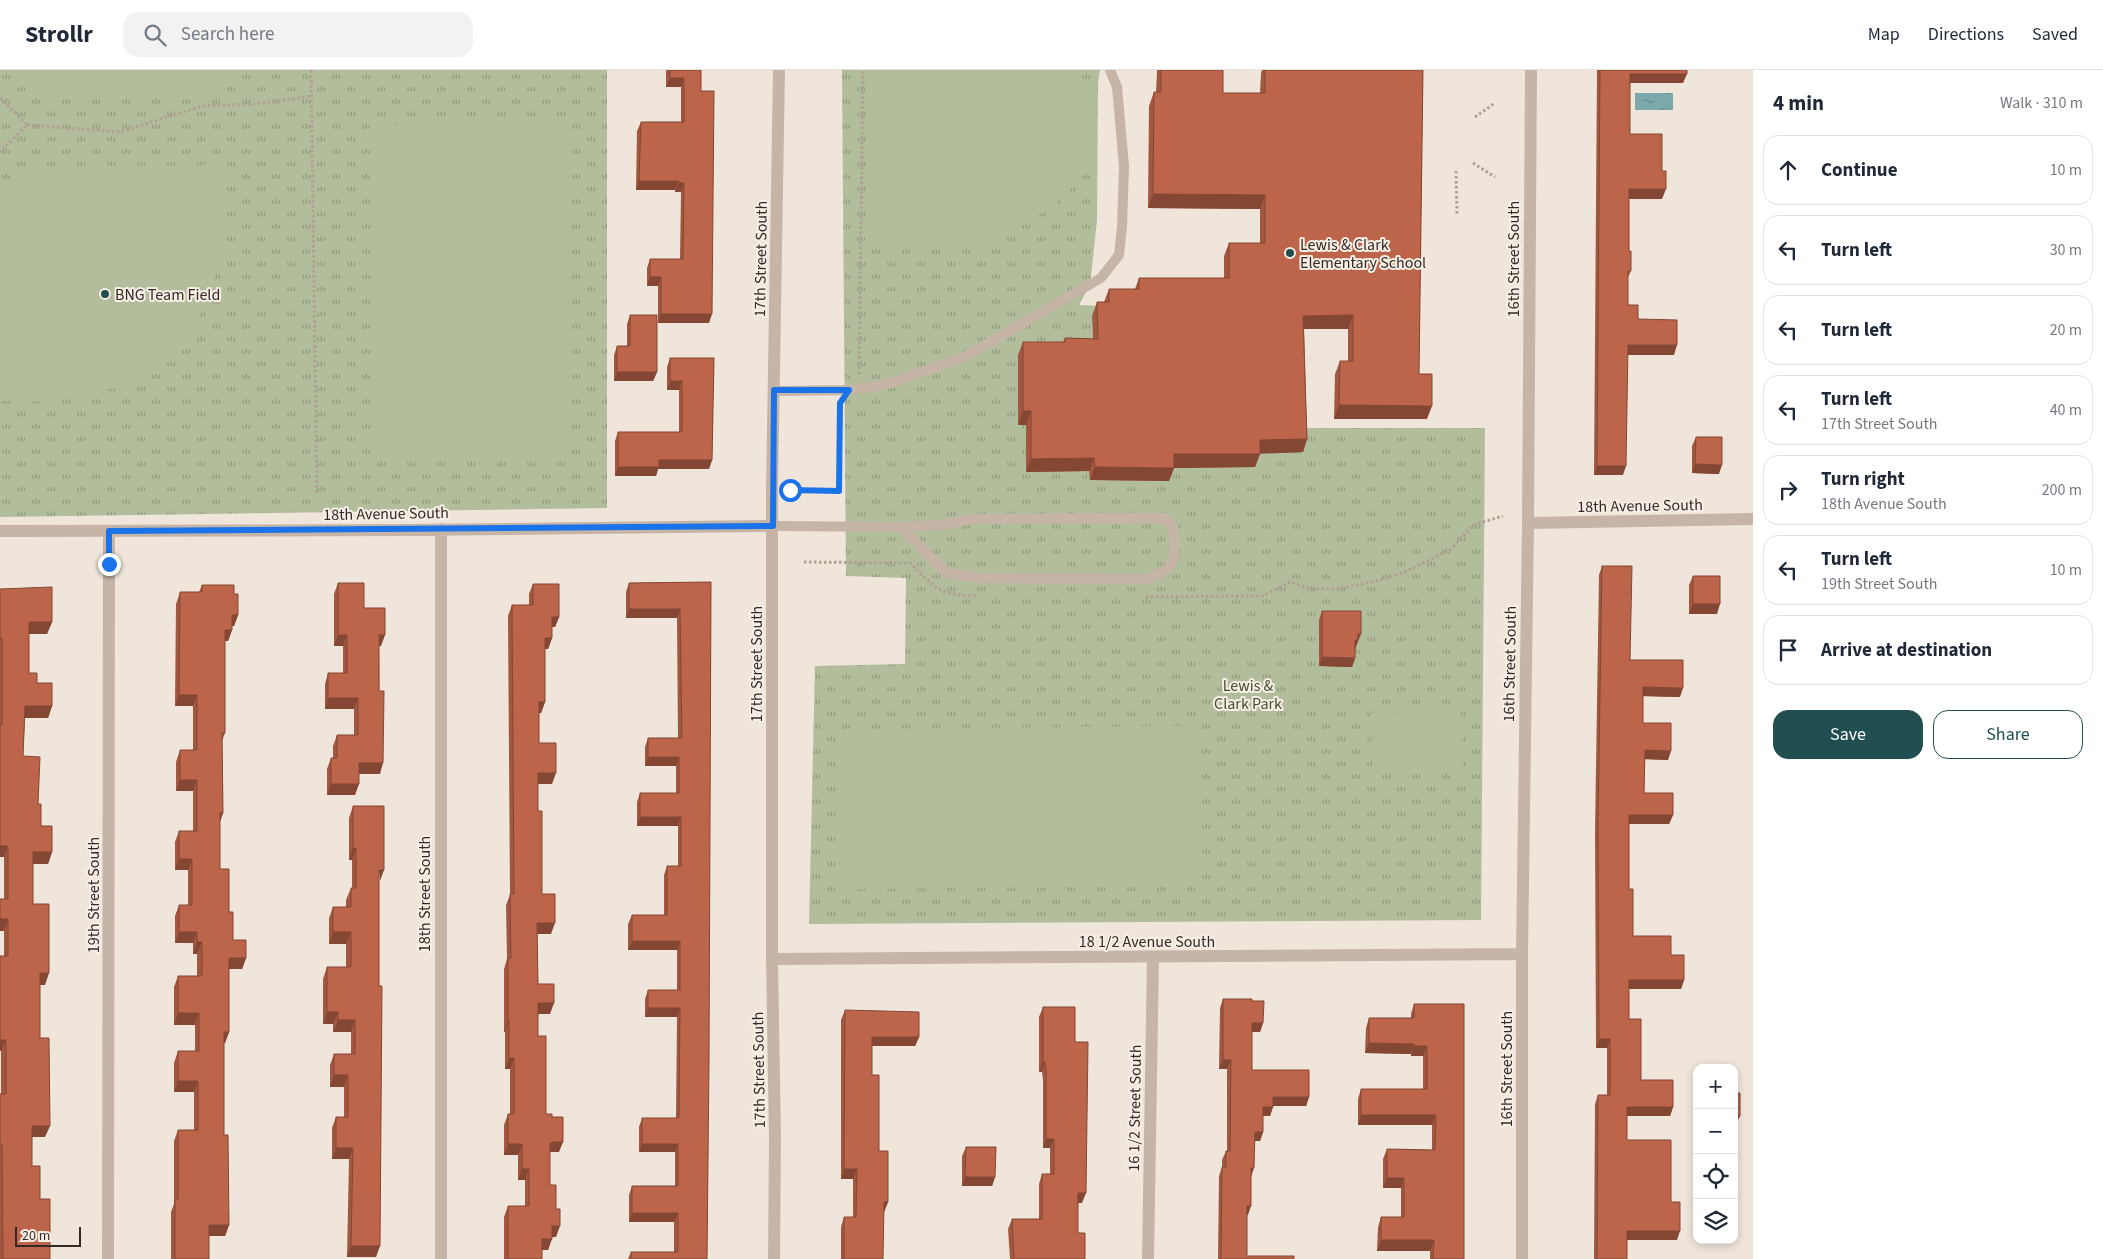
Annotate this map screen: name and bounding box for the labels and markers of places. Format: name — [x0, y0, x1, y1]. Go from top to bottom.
place label: Lewis & Clark Elementary School — [1300, 234, 1426, 274]
marker: Lewis & Clark Elementary School — [1284, 247, 1296, 259]
place label: BNG Team Field — [115, 284, 220, 306]
marker: BNG Team Field — [99, 288, 111, 300]

